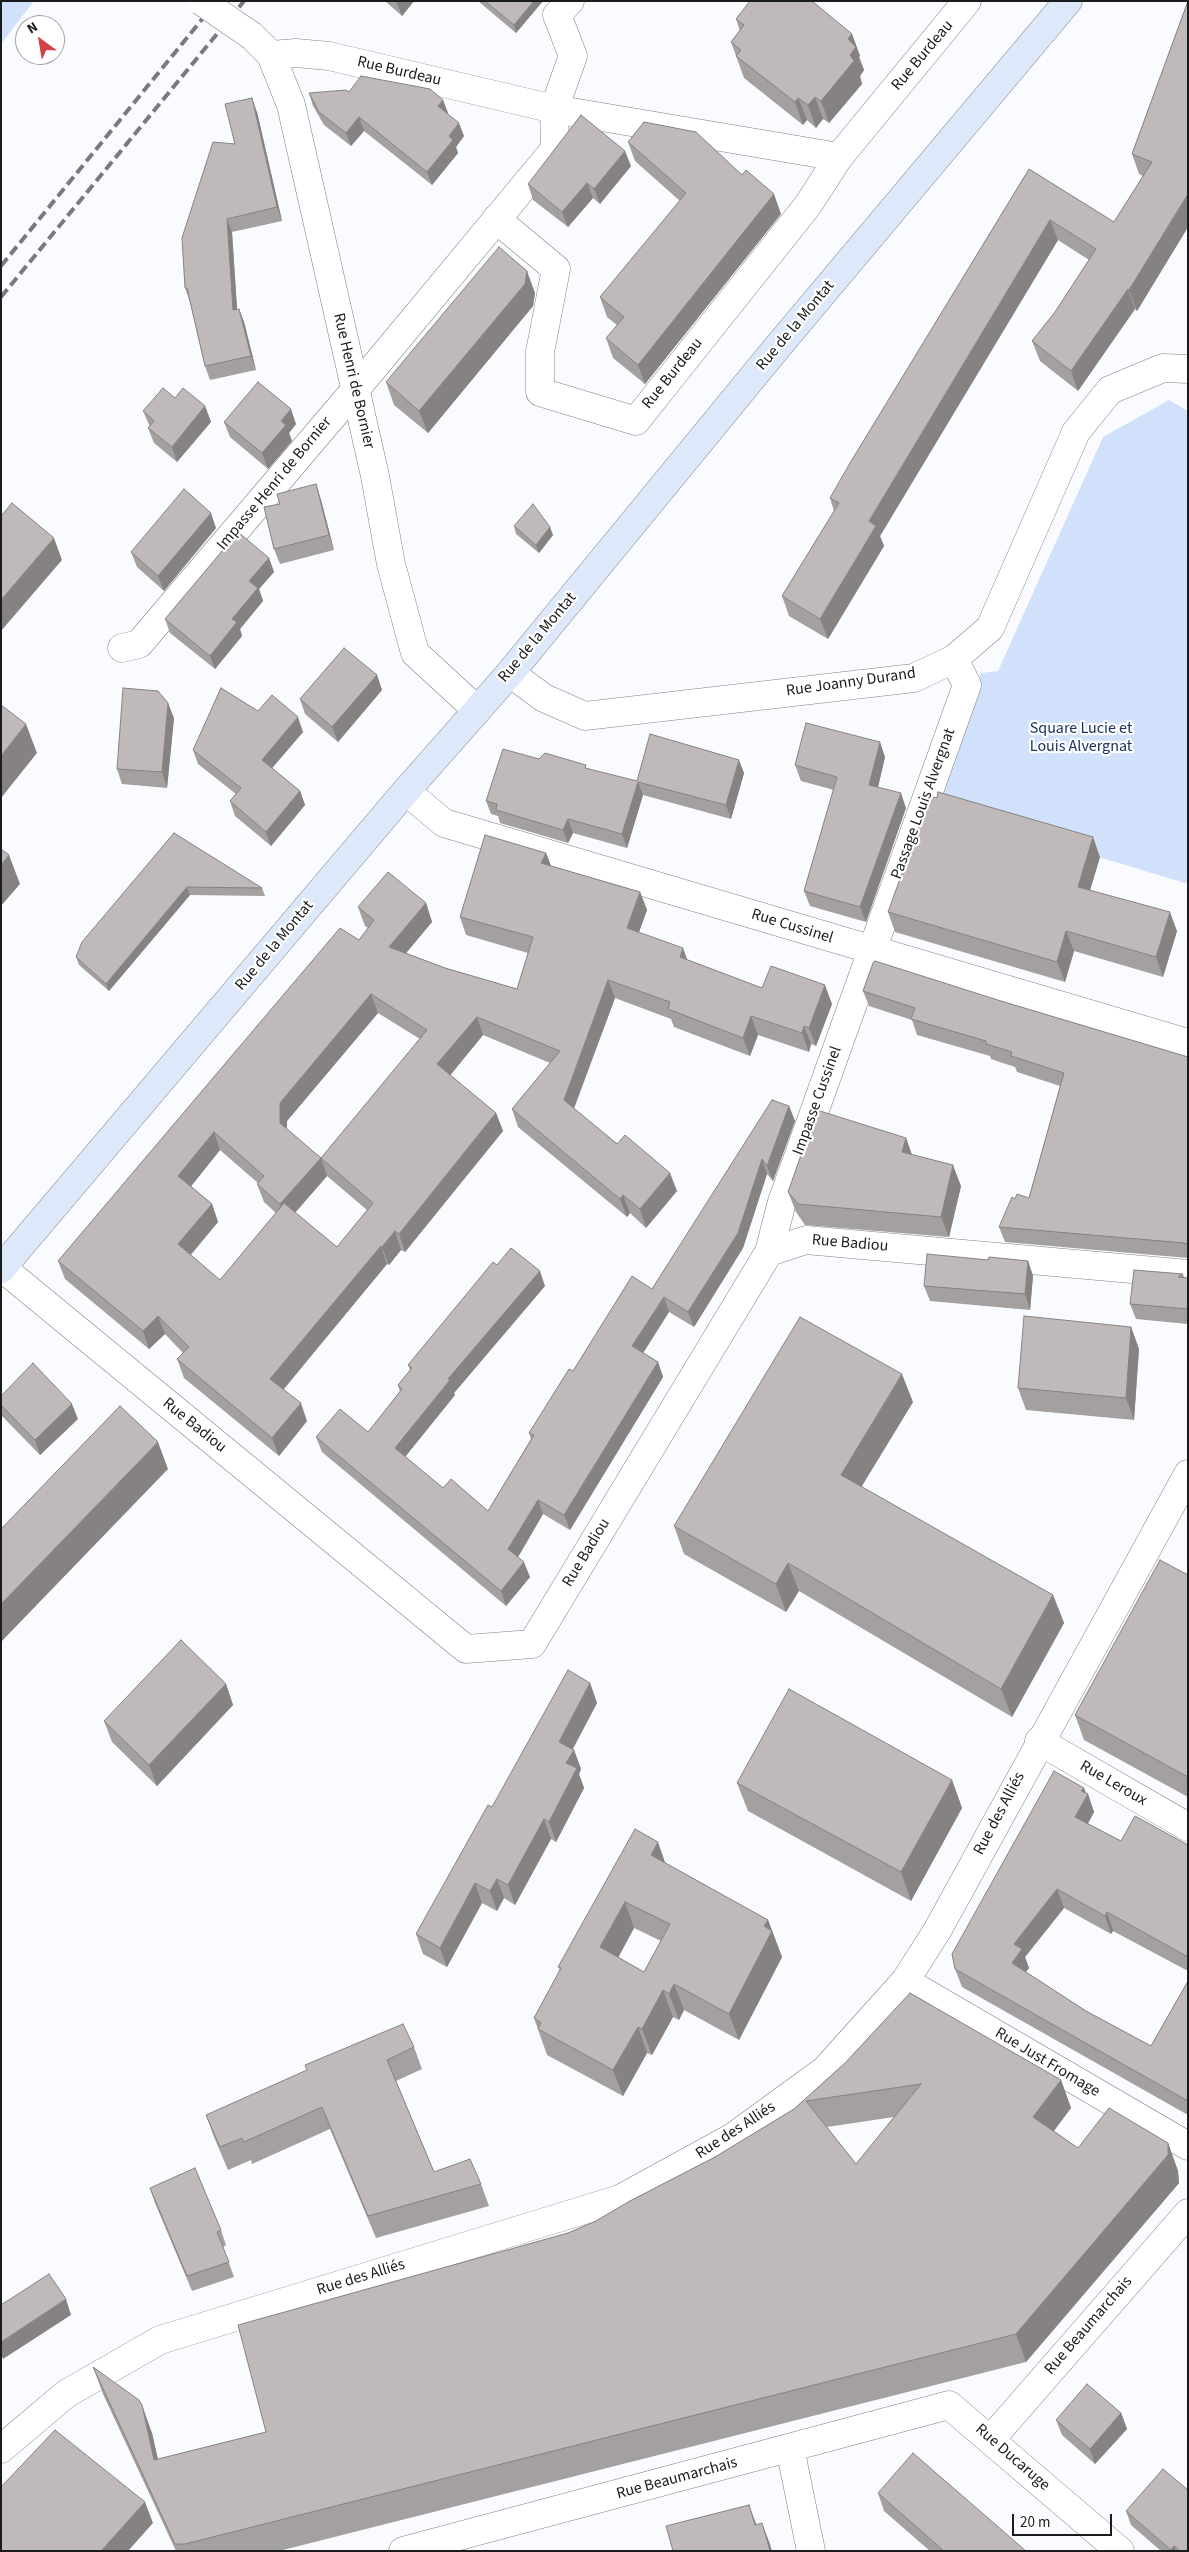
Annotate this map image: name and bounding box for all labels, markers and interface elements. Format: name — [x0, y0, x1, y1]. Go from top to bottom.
north arrow — [15, 15, 65, 65]
text: N — [23, 17, 42, 39]
street label: Rue Burdeau — [888, 17, 958, 95]
street label: Rue Burdeau — [355, 53, 443, 91]
street label: Rue de la Montat — [753, 277, 839, 375]
street label: Rue Henri de Bornier — [328, 311, 378, 451]
street label: Rue Burdeau — [639, 335, 707, 413]
street label: Impasse Henri de Bornier — [214, 413, 336, 555]
street label: Rue de la Montat — [495, 589, 581, 687]
street label: Rue Joanny Durand — [785, 664, 917, 702]
park label: Square Lucie et Louis Alvergnat — [1030, 719, 1132, 757]
street label: Passage Louis Alvergnat — [888, 726, 960, 882]
street label: Rue de la Montat — [232, 897, 318, 995]
street label: Rue Cussinel — [749, 905, 835, 949]
street label: Impasse Cussinel — [789, 1044, 847, 1158]
street label: Rue Badiou — [811, 1231, 889, 1257]
street label: Rue Badiou — [158, 1394, 230, 1458]
street label: Rue Badiou — [559, 1515, 615, 1591]
street label: Rue Leroux — [1076, 1757, 1150, 1811]
street label: Rue des Alliés — [970, 1769, 1030, 1859]
street label: Rue Just Fromage — [991, 2024, 1103, 2102]
street label: Rue des Alliés — [693, 2098, 779, 2164]
street label: Rue des Alliés — [315, 2256, 407, 2300]
street label: Rue Beaumarchais — [1041, 2273, 1137, 2379]
street label: Rue Ducaruge — [971, 2420, 1053, 2496]
street label: Rue Beaumarchais — [615, 2454, 739, 2504]
scale bar — [1014, 2504, 1114, 2536]
text: 20 m — [1020, 2512, 1050, 2533]

